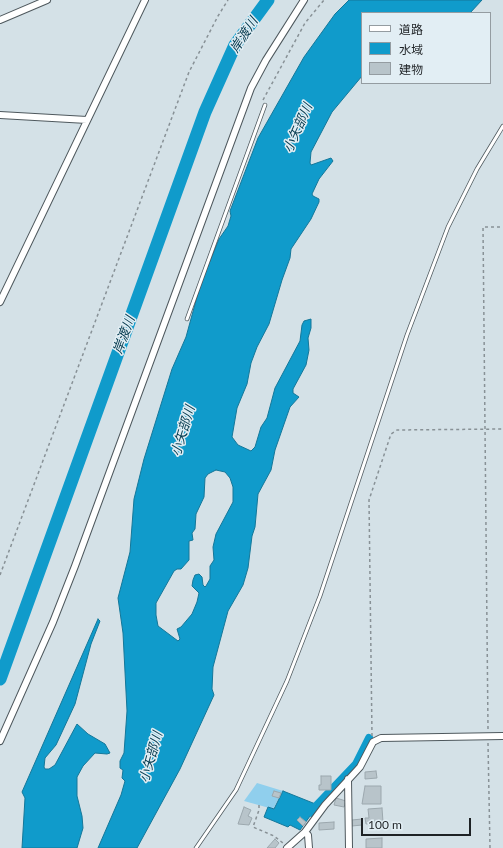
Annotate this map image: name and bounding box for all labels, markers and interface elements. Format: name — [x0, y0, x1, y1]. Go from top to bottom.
legend — [361, 12, 491, 84]
water label: 岸渡川 — [227, 14, 261, 56]
text: 道路 — [399, 22, 423, 37]
text: 水域 — [399, 42, 423, 57]
text: 建物 — [399, 62, 423, 77]
water label: 小矢部川 — [280, 101, 316, 155]
water label: 岸渡川 — [110, 314, 138, 356]
water label: 小矢部川 — [168, 404, 198, 458]
water label: 小矢部川 — [136, 730, 166, 784]
scale bar — [363, 810, 473, 836]
text: 100 m — [368, 817, 402, 832]

